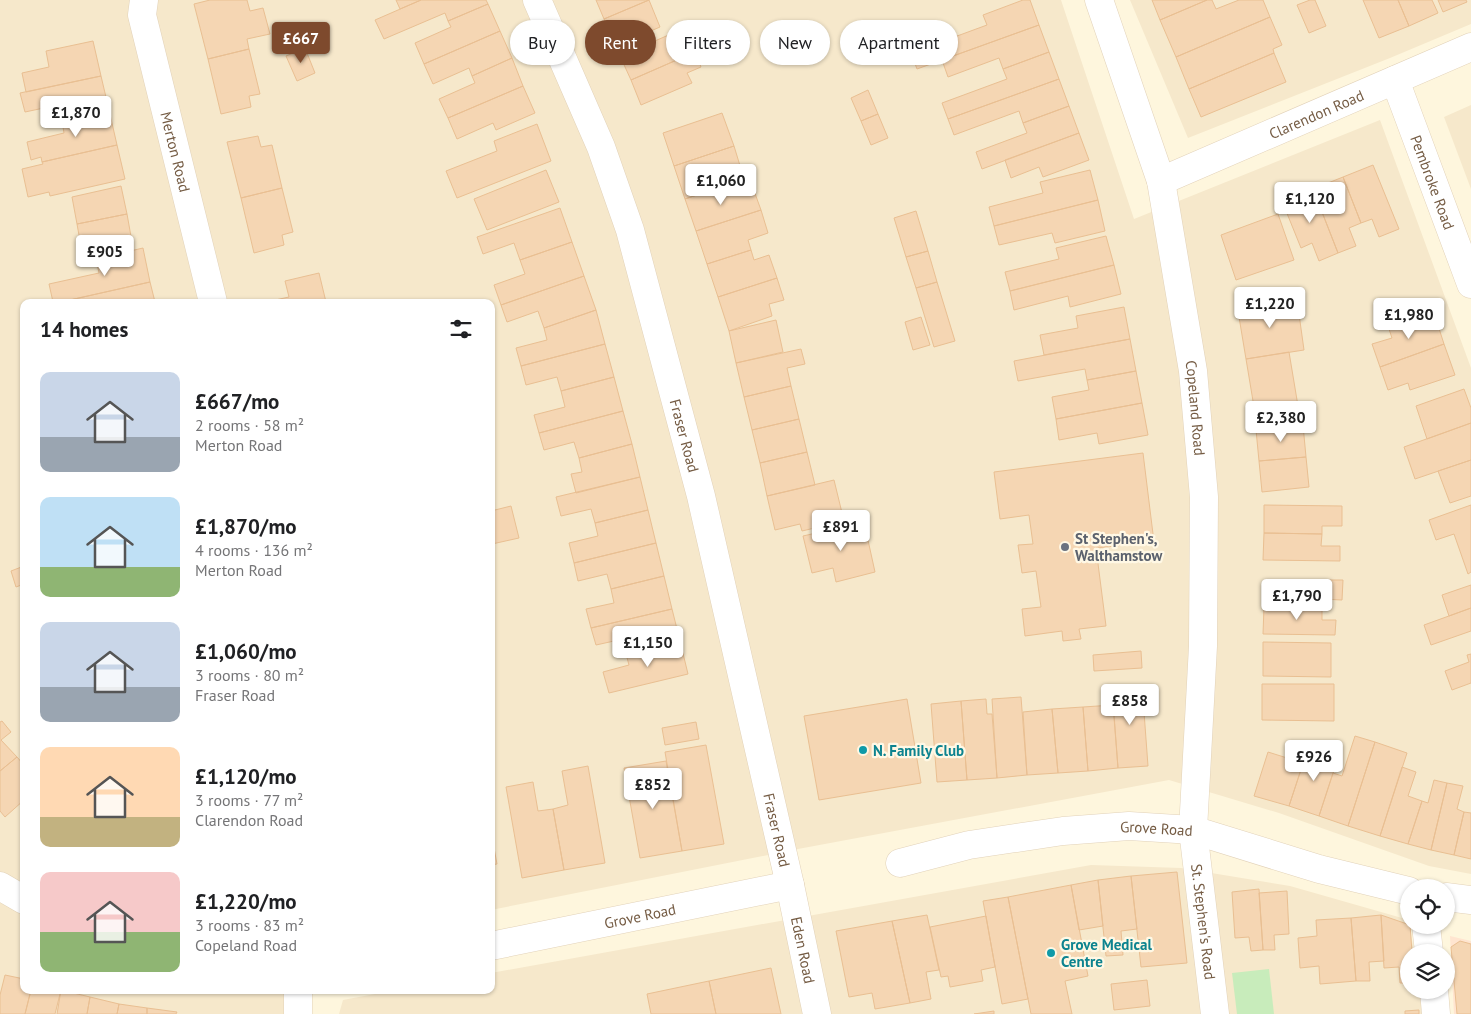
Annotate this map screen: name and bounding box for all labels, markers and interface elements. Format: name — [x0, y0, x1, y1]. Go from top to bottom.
chip: Buy — [510, 20, 575, 65]
chip: Rent — [585, 20, 656, 65]
chip: Filters — [666, 20, 750, 65]
chip: New — [760, 20, 830, 65]
chip: Apartment — [840, 20, 958, 65]
pin: £667 — [271, 22, 331, 64]
text: £667 — [283, 28, 319, 48]
street label: Clarendon Road — [1266, 85, 1366, 143]
pin: £1,870 — [35, 96, 117, 138]
text: £1,870 — [51, 102, 101, 122]
street label: Merton Road — [157, 110, 195, 194]
street label: Pembroke Road — [1407, 132, 1459, 232]
pin: £1,060 — [680, 164, 762, 206]
text: £1,060 — [696, 170, 746, 190]
pin: £1,120 — [1269, 182, 1351, 224]
text: £1,120 — [1285, 188, 1335, 208]
pin: £905 — [75, 234, 135, 277]
text: £905 — [87, 241, 123, 261]
pin: £1,220 — [1229, 286, 1311, 329]
text: £1,220 — [1245, 293, 1295, 313]
pin: £1,980 — [1368, 298, 1450, 340]
text: £1,980 — [1384, 304, 1434, 324]
icon: filters — [447, 315, 475, 343]
text: 14 homes — [40, 316, 128, 343]
street label: Copeland Road — [1182, 359, 1210, 456]
text: £667/mo — [195, 388, 279, 415]
icon: home — [80, 392, 140, 452]
street label: Fraser Road — [666, 397, 704, 474]
pin: £2,380 — [1240, 400, 1322, 443]
text: £2,380 — [1256, 407, 1306, 427]
text: 2 rooms · 58 m² — [195, 415, 304, 435]
text: Merton Road — [195, 435, 282, 455]
pin: £891 — [811, 510, 871, 552]
text: £1,870/mo — [195, 513, 297, 540]
text: £891 — [823, 516, 859, 536]
icon: home — [80, 517, 140, 577]
place label: St Stephen's, Walthamstow — [1075, 529, 1162, 565]
text: 4 rooms · 136 m² — [195, 540, 313, 560]
marker: St Stephen's, Walthamstow — [1059, 541, 1071, 553]
text: Merton Road — [195, 560, 282, 580]
pin: £1,790 — [1256, 578, 1338, 621]
text: £1,790 — [1272, 585, 1322, 605]
pin: £1,150 — [607, 626, 689, 668]
text: £1,150 — [623, 632, 673, 652]
text: £1,060/mo — [195, 638, 297, 665]
icon: home — [80, 642, 140, 702]
text: 3 rooms · 80 m² — [195, 665, 304, 685]
pin: £858 — [1100, 684, 1160, 726]
text: Fraser Road — [195, 685, 275, 705]
text: £858 — [1112, 690, 1148, 710]
pin: £926 — [1284, 740, 1344, 782]
place label: N. Family Club — [873, 741, 964, 760]
marker: N. Family Club — [857, 744, 869, 756]
text: £926 — [1296, 746, 1332, 766]
text: £1,120/mo — [195, 763, 297, 790]
icon: home — [80, 767, 140, 827]
pin: £852 — [623, 768, 683, 810]
text: £852 — [635, 774, 671, 794]
text: 3 rooms · 77 m² — [195, 790, 303, 810]
street label: Fraser Road — [760, 791, 795, 869]
text: Clarendon Road — [195, 810, 303, 830]
street label: Grove Road — [1119, 817, 1193, 839]
street label: St. Stephen's Road — [1188, 863, 1220, 981]
map controls — [1400, 879, 1455, 999]
button: locate — [1400, 879, 1455, 934]
text: £1,220/mo — [195, 888, 297, 915]
icon: home — [80, 892, 140, 952]
street label: Grove Road — [602, 899, 677, 932]
text: 3 rooms · 83 m² — [195, 915, 304, 935]
street label: Eden Road — [787, 915, 820, 985]
text: Copeland Road — [195, 935, 297, 955]
place label: Grove Medical Centre — [1061, 935, 1152, 971]
button: layers — [1400, 944, 1455, 999]
marker: Grove Medical Centre — [1045, 947, 1057, 959]

